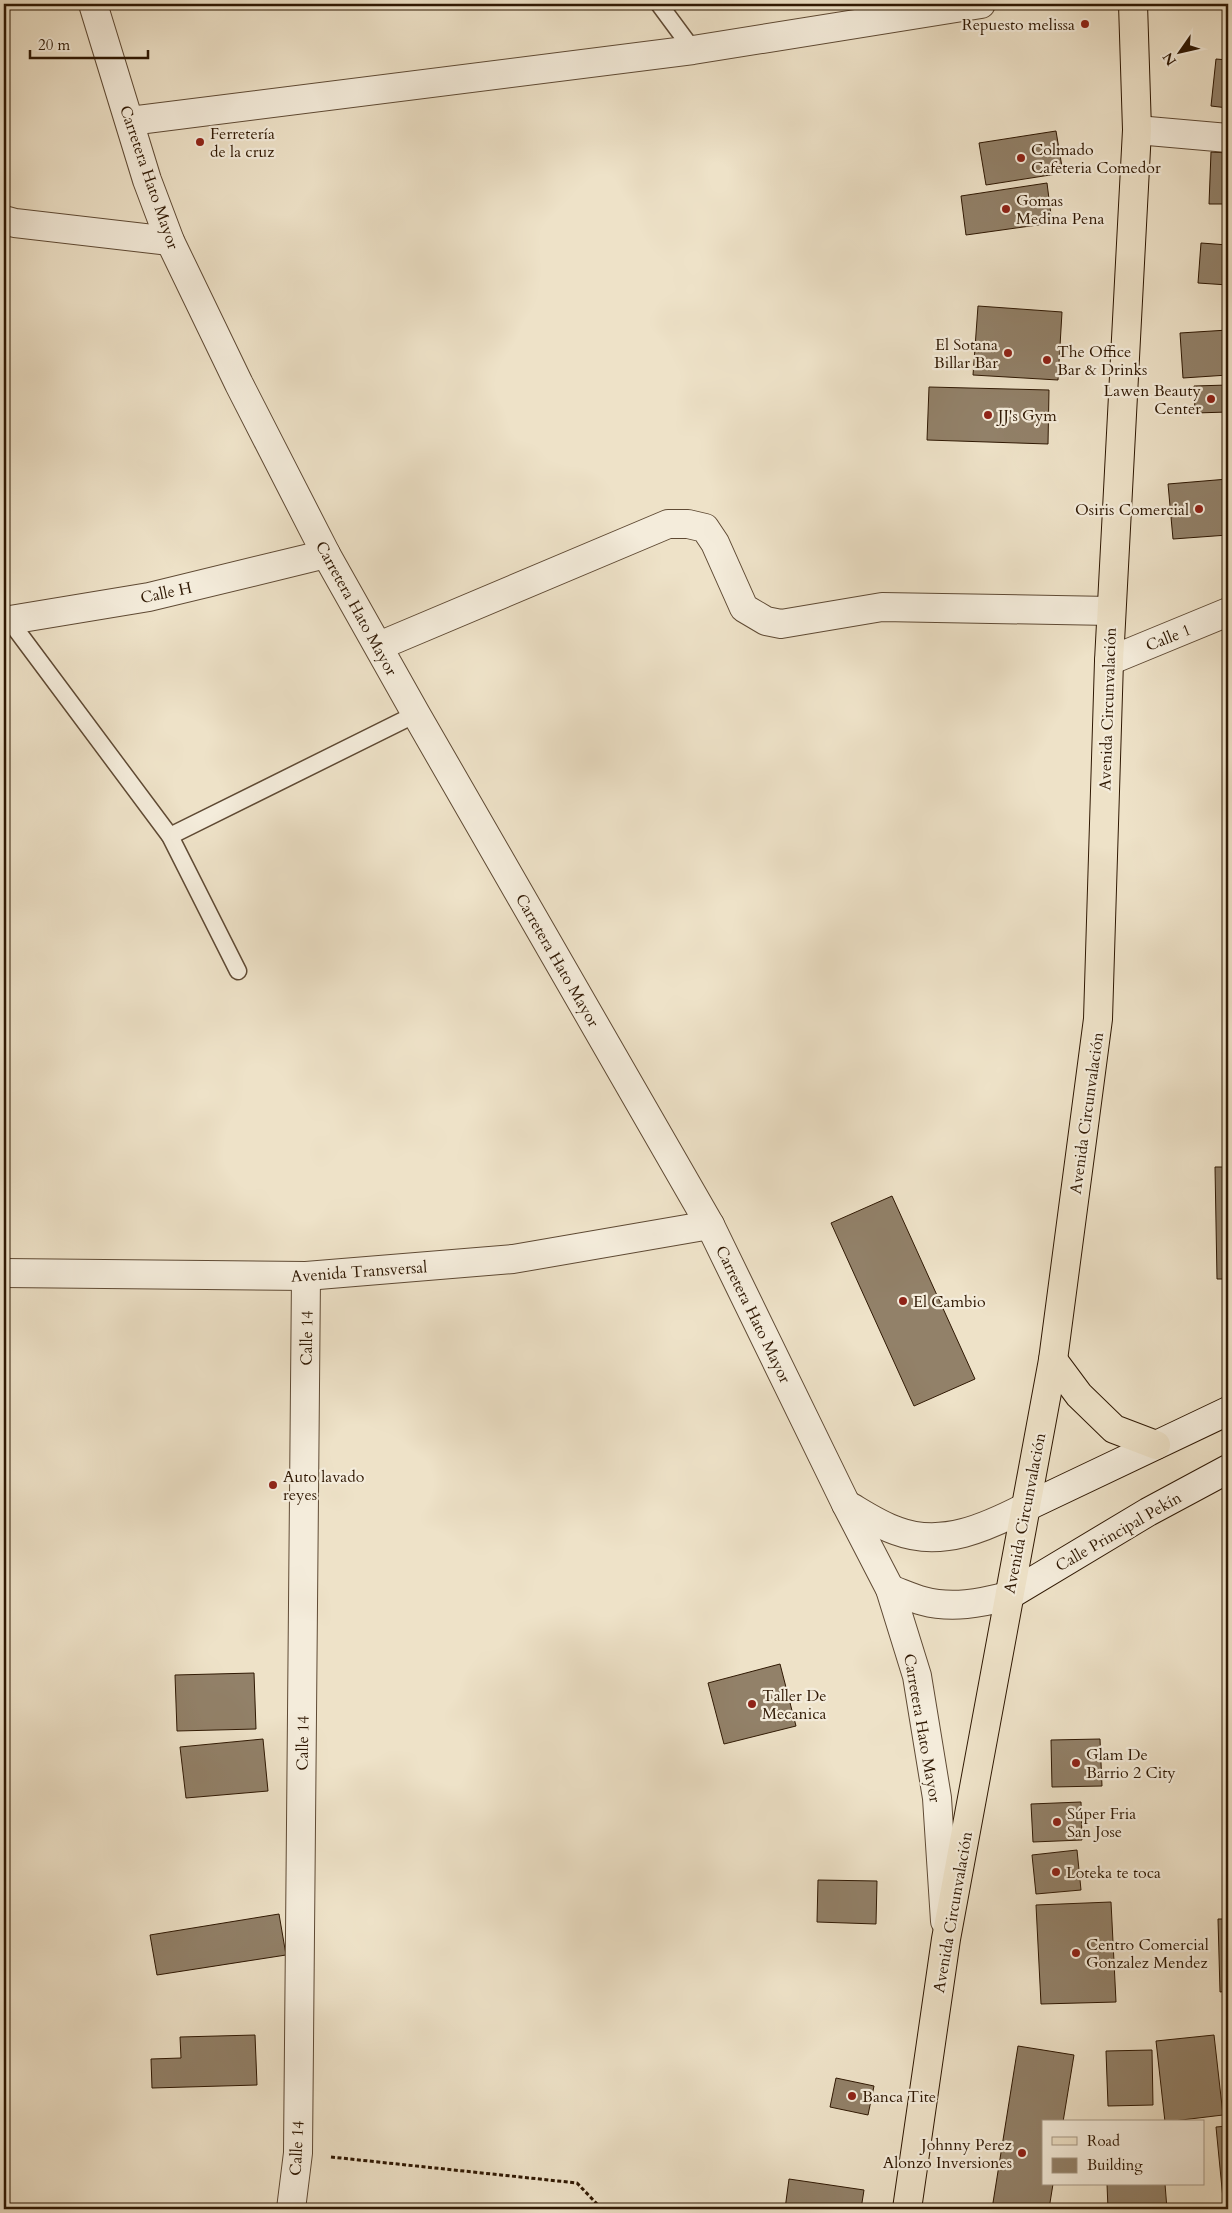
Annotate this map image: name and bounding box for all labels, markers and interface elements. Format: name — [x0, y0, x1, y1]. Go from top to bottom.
place label: Repuesto melissa — [962, 14, 1075, 36]
marker: Repuesto melissa — [1079, 18, 1091, 30]
scale bar — [30, 28, 148, 60]
north arrow — [1154, 28, 1204, 78]
text: 20 m — [38, 35, 70, 55]
text: N — [1158, 49, 1181, 69]
street label: Carretera Hato Mayor — [114, 103, 184, 252]
place label: Ferretería de la cruz — [210, 123, 275, 163]
marker: Ferretería de la cruz — [194, 136, 206, 148]
place label: Colmado Cafeteria Comedor — [1031, 139, 1161, 179]
marker: Colmado Cafeteria Comedor — [1015, 152, 1027, 164]
place label: Gomas Medina Pena — [1016, 190, 1104, 230]
marker: Gomas Medina Pena — [1000, 203, 1012, 215]
place label: El Sotana Billar Bar — [934, 334, 998, 374]
place label: The Office Bar & Drinks — [1057, 341, 1147, 381]
marker: El Sotana Billar Bar — [1002, 347, 1014, 359]
marker: The Office Bar & Drinks — [1041, 354, 1053, 366]
place label: Lawen Beauty Center — [1104, 380, 1202, 420]
marker: Lawen Beauty Center — [1205, 393, 1217, 405]
place label: JJ's Gym — [996, 405, 1057, 427]
marker: JJ's Gym — [982, 409, 994, 421]
place label: Osiris Comercial — [1075, 499, 1189, 521]
marker: Osiris Comercial — [1193, 503, 1205, 515]
street label: Carretera Hato Mayor — [310, 537, 402, 680]
street label: Calle H — [138, 577, 194, 609]
street label: Calle 1 — [1142, 619, 1194, 657]
street label: Avenida Circunvalación — [1094, 627, 1122, 791]
street label: Carretera Hato Mayor — [510, 890, 604, 1031]
street label: Avenida Circunvalación — [1065, 1031, 1109, 1196]
street label: Carretera Hato Mayor — [710, 1242, 796, 1387]
street label: Avenida Transversal — [290, 1256, 428, 1288]
place label: El Cambio — [913, 1291, 986, 1313]
marker: El Cambio — [897, 1295, 909, 1307]
street label: Calle 14 — [296, 1310, 318, 1366]
street label: Avenida Circunvalación — [999, 1431, 1051, 1595]
place label: Auto lavado reyes — [283, 1466, 365, 1506]
marker: Auto lavado reyes — [267, 1479, 279, 1491]
street label: Calle Principal Pekín — [1051, 1487, 1186, 1577]
street label: Carretera Hato Mayor — [898, 1652, 946, 1804]
place label: Taller De Mecanica — [762, 1685, 826, 1725]
marker: Taller De Mecanica — [746, 1698, 758, 1710]
street label: Calle 14 — [292, 1715, 314, 1771]
place label: Glam De Barrio 2 City — [1086, 1744, 1176, 1784]
marker: Glam De Barrio 2 City — [1070, 1757, 1082, 1769]
place label: Súper Fria San Jose — [1067, 1803, 1136, 1843]
marker: Súper Fria San Jose — [1051, 1816, 1063, 1828]
street label: Avenida Circunvalación — [928, 1830, 978, 1995]
place label: Loteka te toca — [1066, 1862, 1161, 1884]
marker: Loteka te toca — [1050, 1866, 1062, 1878]
place label: Centro Comercial Gonzalez Mendez — [1086, 1934, 1209, 1974]
marker: Centro Comercial Gonzalez Mendez — [1070, 1947, 1082, 1959]
place label: Banca Tite — [862, 2086, 936, 2108]
marker: Banca Tite — [846, 2090, 858, 2102]
street label: Calle 14 — [285, 2120, 309, 2176]
legend — [1042, 2120, 1204, 2186]
text: Road — [1087, 2131, 1120, 2151]
place label: Johnny Perez Alonzo Inversiones — [883, 2134, 1012, 2174]
marker: Johnny Perez Alonzo Inversiones — [1016, 2147, 1028, 2159]
text: Building — [1087, 2155, 1143, 2175]

